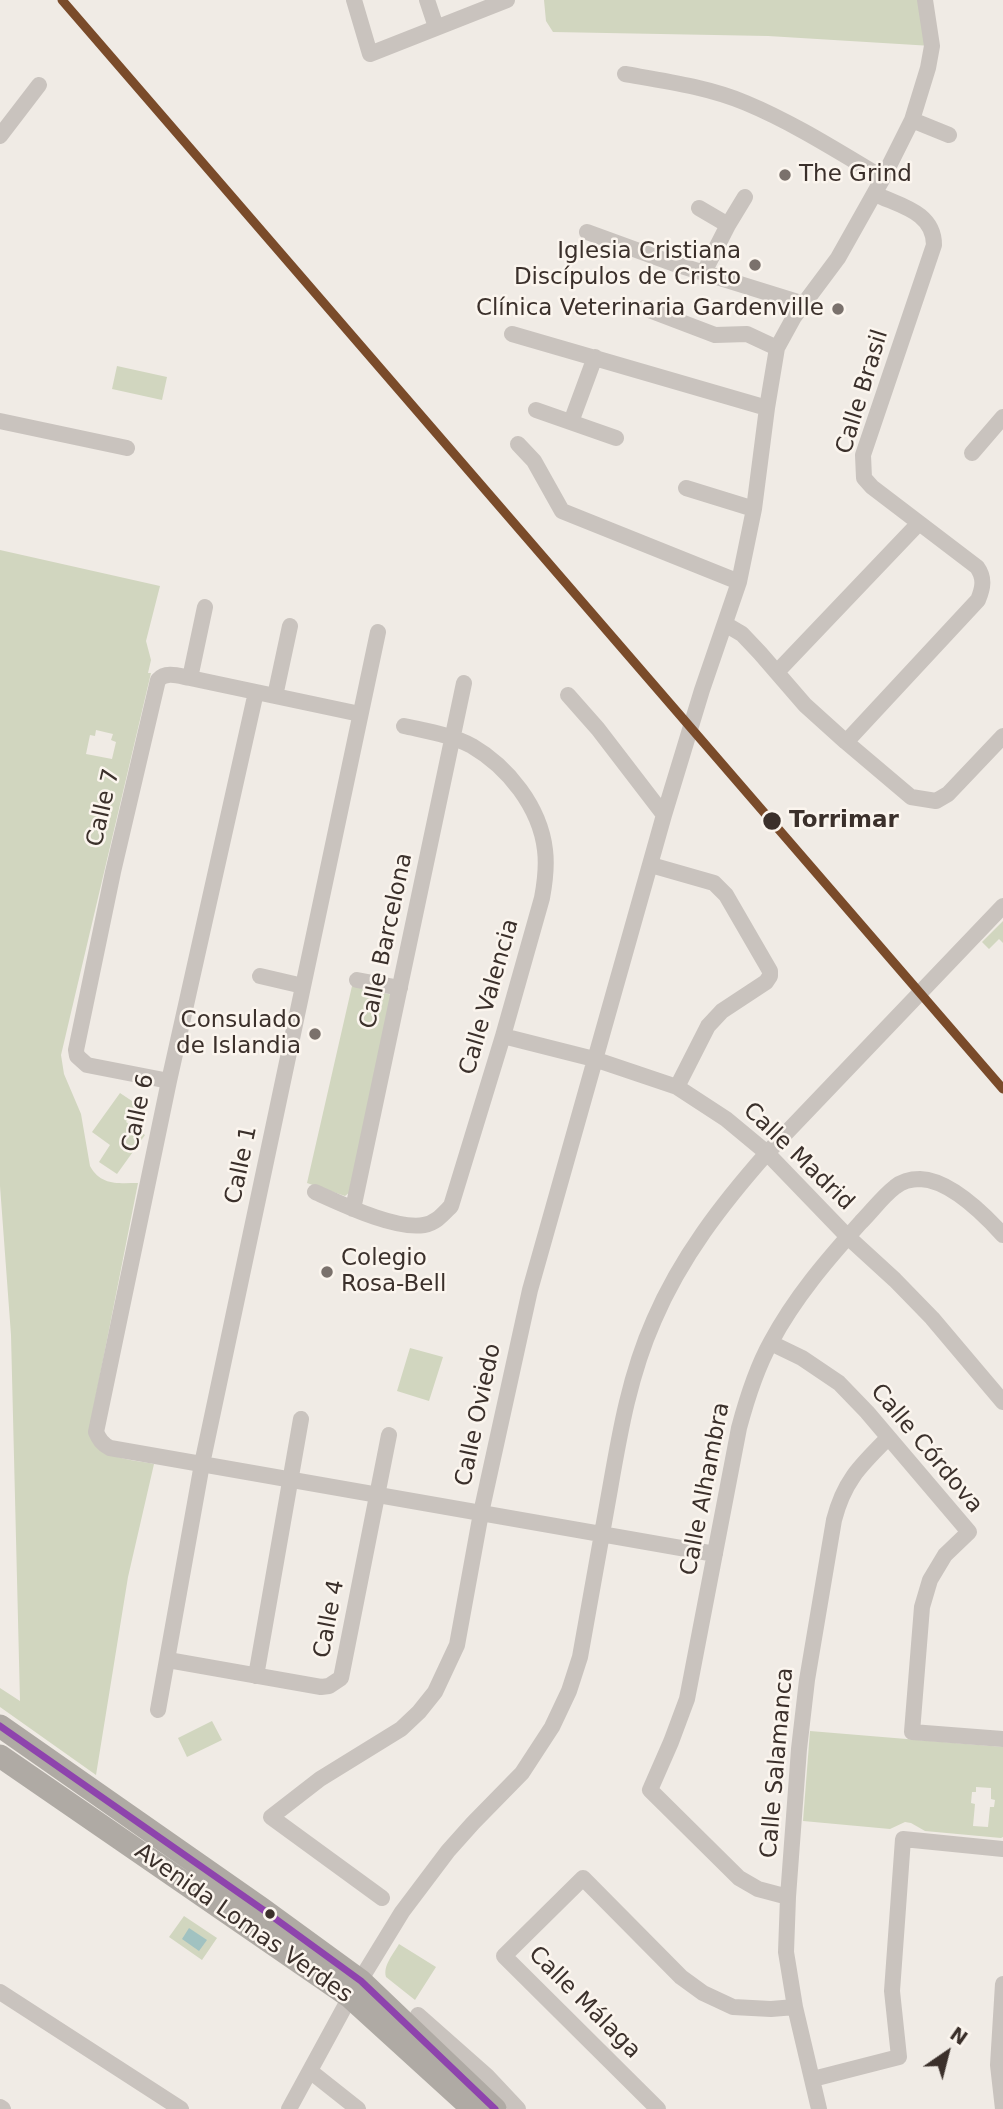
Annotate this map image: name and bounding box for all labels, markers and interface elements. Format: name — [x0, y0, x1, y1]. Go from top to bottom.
place label: The Grind — [799, 161, 912, 189]
marker: The Grind — [777, 167, 793, 183]
place label: Iglesia Cristiana Discípulos de Cristo — [514, 238, 741, 292]
marker: Iglesia Cristiana Discípulos de Cristo — [747, 257, 763, 273]
place label: Clínica Veterinaria Gardenville — [476, 295, 824, 323]
marker: Clínica Veterinaria Gardenville — [830, 301, 846, 317]
street label: Calle Brasil — [831, 327, 895, 457]
street label: Calle 7 — [82, 766, 126, 850]
place label: Torrimar — [789, 807, 899, 835]
marker: Torrimar — [761, 810, 783, 832]
street label: Calle Barcelona — [355, 851, 419, 1031]
street label: Calle Valencia — [455, 916, 525, 1078]
place label: Consulado de Islandia — [176, 1007, 301, 1061]
marker: Consulado de Islandia — [307, 1026, 323, 1042]
street label: Calle 6 — [117, 1071, 161, 1155]
street label: Calle Madrid — [737, 1097, 859, 1217]
street label: Calle 1 — [220, 1123, 264, 1207]
place label: Colegio Rosa-Bell — [341, 1245, 446, 1299]
marker: Colegio Rosa-Bell — [319, 1264, 335, 1280]
street label: Calle Oviedo — [450, 1341, 508, 1489]
street label: Calle Córdova — [864, 1379, 988, 1519]
street label: Calle Alhambra — [676, 1400, 736, 1578]
street label: Calle 4 — [309, 1578, 351, 1660]
street label: Calle Salamanca — [756, 1666, 800, 1860]
street label: Avenida Lomas Verdes — [129, 1838, 357, 2010]
unlabelled marker — [263, 1907, 277, 1921]
street label: Calle Málaga — [522, 1941, 646, 2065]
north arrow — [912, 2018, 982, 2088]
text: N — [946, 2022, 972, 2049]

